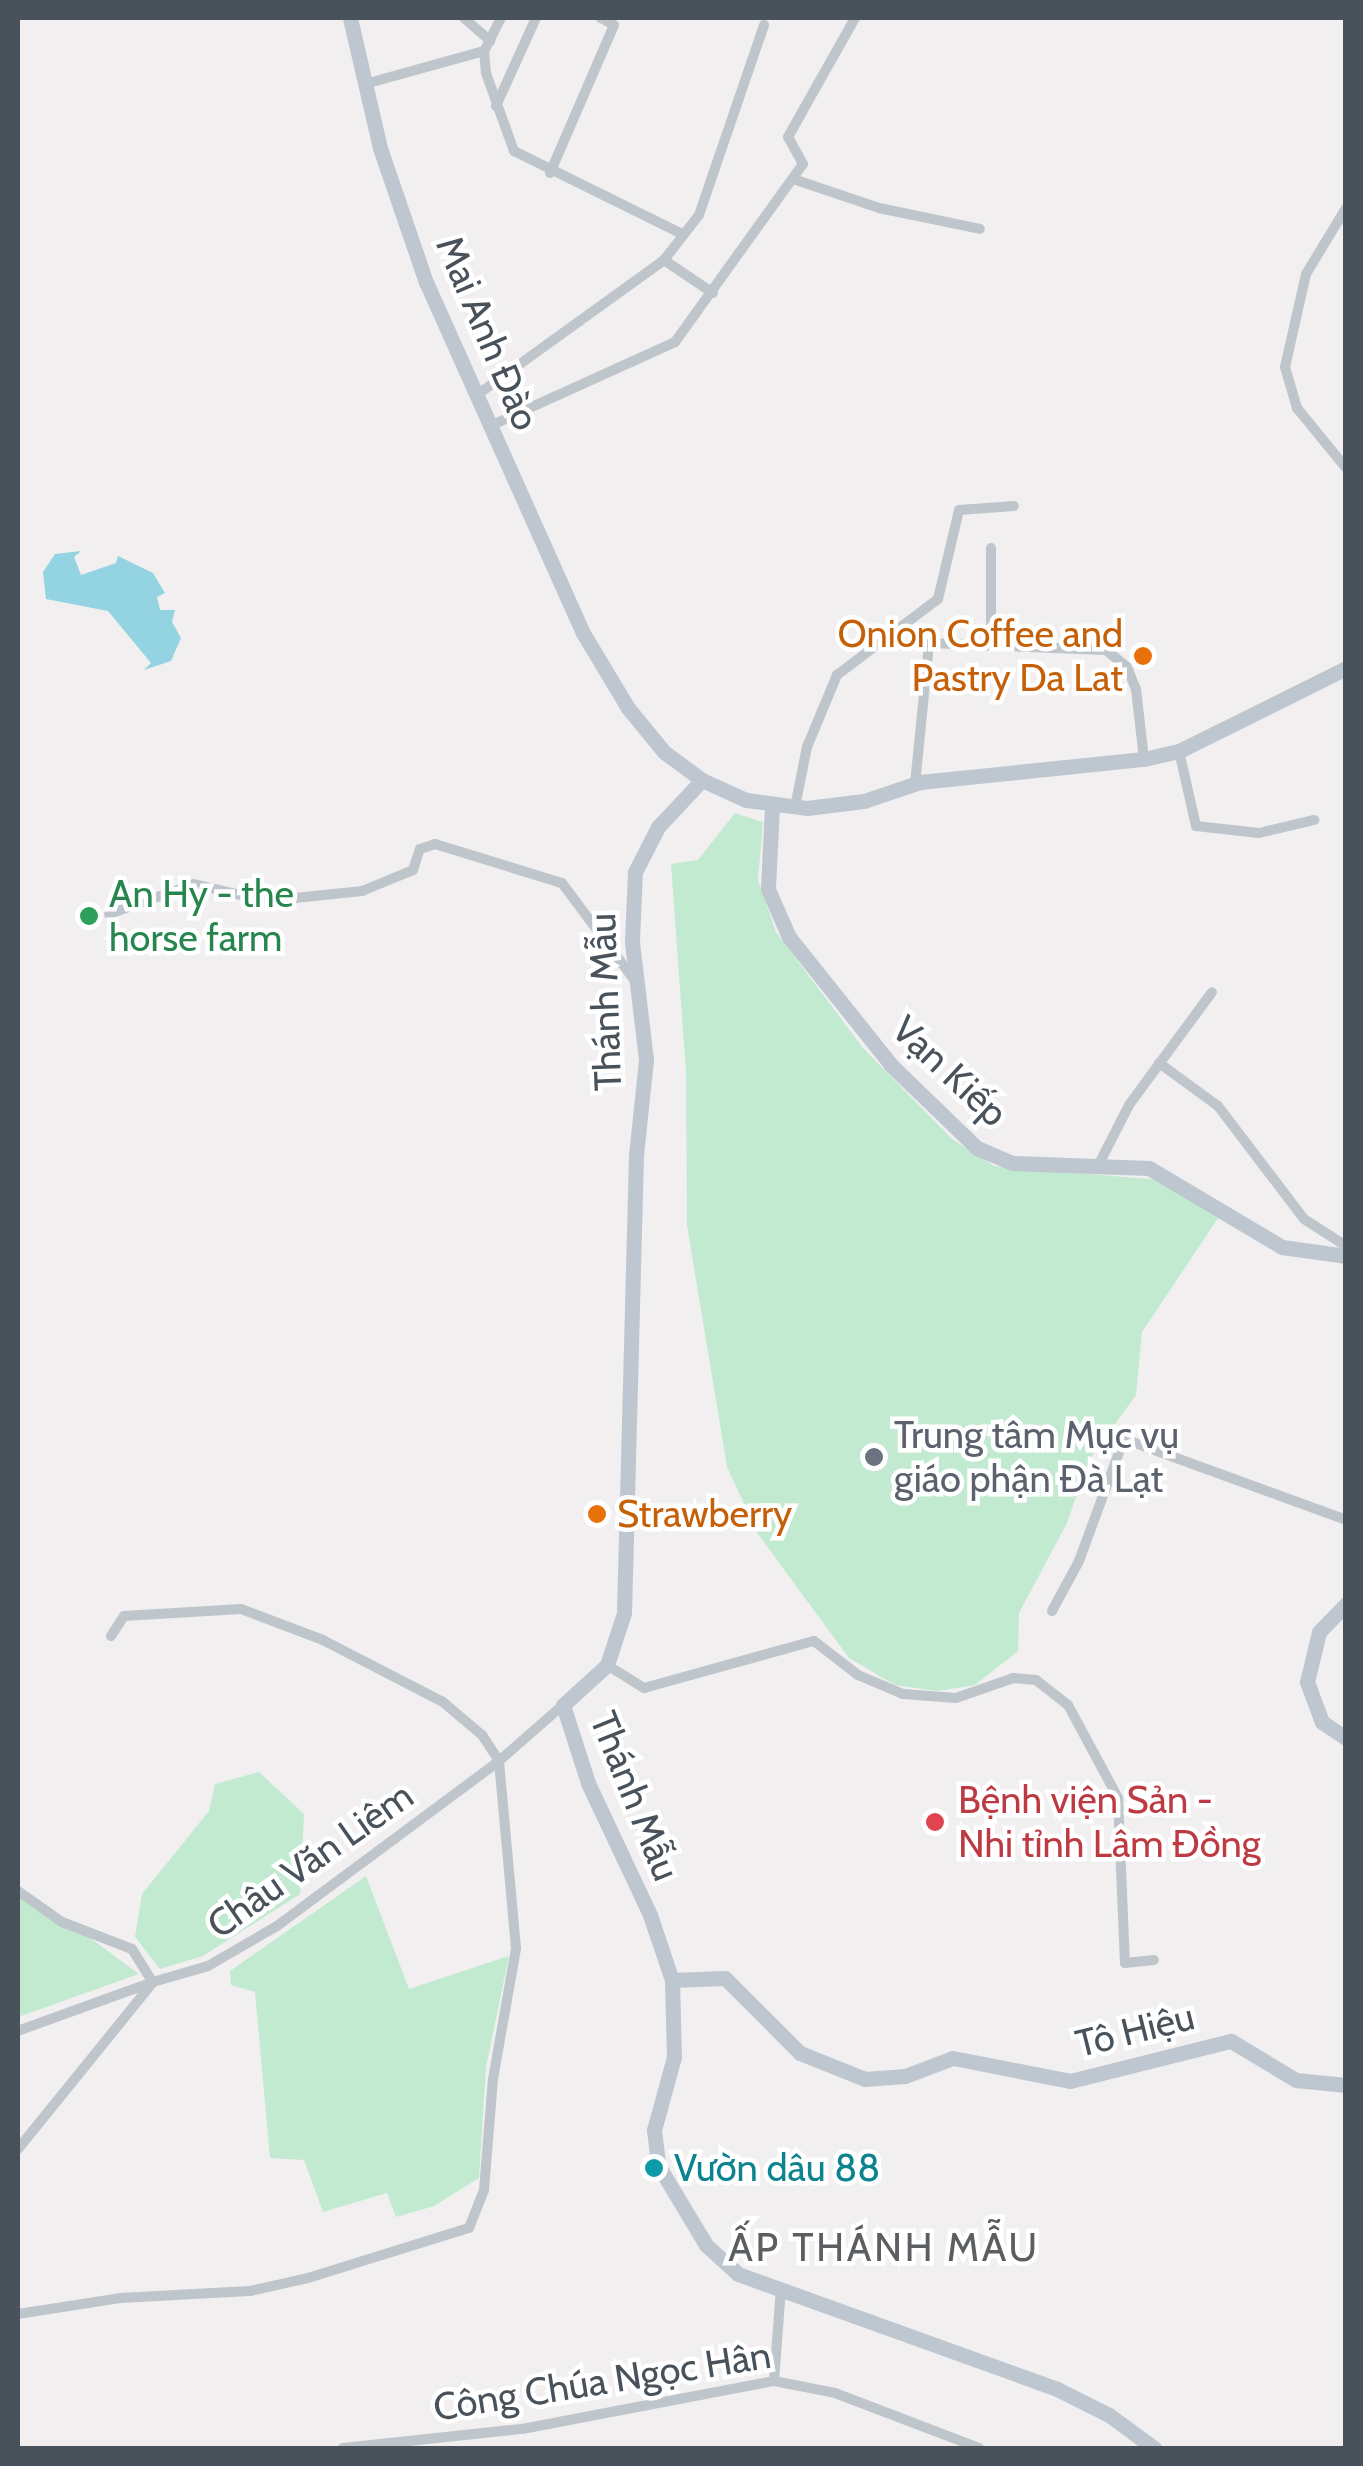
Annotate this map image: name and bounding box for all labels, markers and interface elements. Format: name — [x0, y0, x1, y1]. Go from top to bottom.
street label: Mai Anh Đào — [427, 229, 549, 437]
place label: Onion Coffee and Pastry Da Lat — [838, 611, 1123, 700]
marker: Onion Coffee and Pastry Da Lat — [1132, 645, 1154, 667]
place label: An Hy - the horse farm — [109, 871, 294, 961]
marker: An Hy - the horse farm — [78, 905, 100, 927]
street label: Thánh Mẫu — [579, 912, 631, 1092]
street label: Vạn Kiếp — [883, 1006, 1017, 1136]
place label: Trung tâm Mục vụ giáo phận Đà Lạt — [894, 1412, 1179, 1502]
marker: Trung tâm Mục vụ giáo phận Đà Lạt — [863, 1446, 885, 1468]
place label: Strawberry — [617, 1491, 792, 1537]
marker: Strawberry — [586, 1503, 608, 1525]
street label: Thánh Mẫu — [581, 1705, 689, 1887]
street label: Châu Văn Liêm — [199, 1772, 421, 1948]
place label: Bệnh viện Sản - Nhi tỉnh Lâm Đồng — [958, 1777, 1261, 1866]
marker: Bệnh viện Sản - Nhi tỉnh Lâm Đồng — [922, 1809, 948, 1835]
street label: Tô Hiệu — [1071, 1993, 1199, 2067]
place label: Vườn dâu 88 — [674, 2145, 880, 2191]
marker: Vườn dâu 88 — [643, 2157, 665, 2179]
district label: ẤP THÁNH MẪU — [728, 2223, 1040, 2271]
street label: Công Chúa Ngọc Hân — [430, 2332, 774, 2430]

